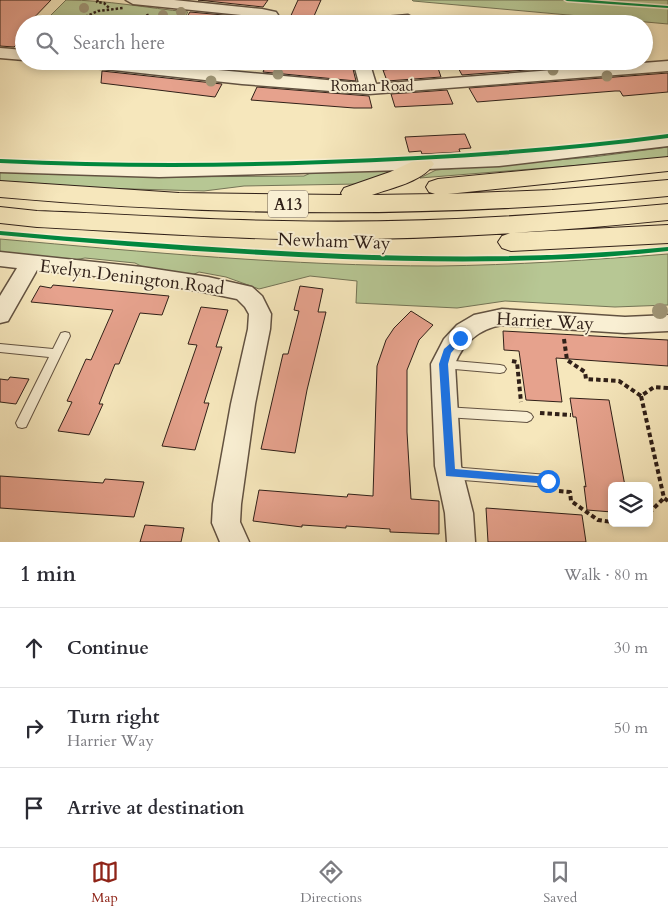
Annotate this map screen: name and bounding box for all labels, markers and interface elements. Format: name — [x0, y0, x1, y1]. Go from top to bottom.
search box — [15, 15, 653, 70]
icon: search — [33, 29, 61, 57]
text: Search here — [73, 30, 165, 56]
street label: Roman Road — [330, 76, 414, 96]
road number: A13 — [268, 190, 308, 218]
street label: Newham Way — [277, 227, 391, 256]
street label: Evelyn Denington Road — [38, 254, 226, 301]
street label: Harrier Way — [496, 306, 595, 337]
route end — [449, 327, 472, 350]
route start — [537, 470, 560, 493]
map controls — [608, 482, 653, 527]
button: layers — [608, 482, 653, 527]
text: 1 min — [20, 560, 76, 589]
text: Walk · 80 m — [564, 564, 648, 586]
icon: ahead — [20, 634, 48, 662]
text: Continue — [67, 635, 149, 661]
text: 30 m — [614, 637, 648, 659]
text: Turn right — [67, 704, 159, 730]
icon: right — [20, 714, 48, 742]
text: 50 m — [614, 717, 648, 739]
text: Harrier Way — [67, 730, 154, 752]
icon: arrive — [20, 794, 48, 822]
text: Arrive at destination — [67, 795, 244, 821]
tab: Map — [91, 858, 119, 907]
tab: Directions — [300, 858, 362, 907]
tab: Saved — [543, 858, 577, 907]

